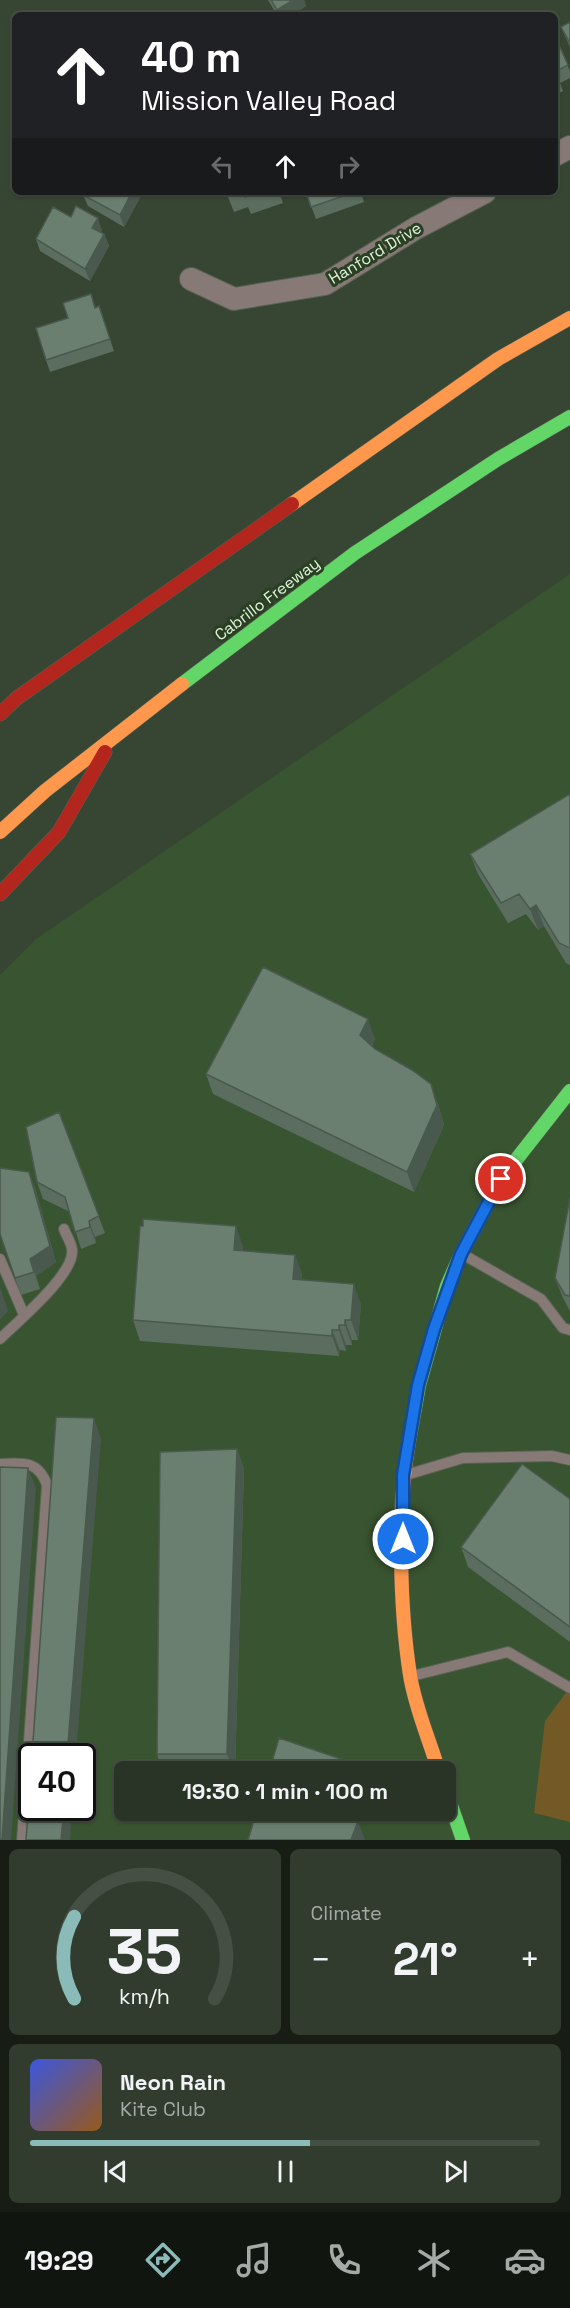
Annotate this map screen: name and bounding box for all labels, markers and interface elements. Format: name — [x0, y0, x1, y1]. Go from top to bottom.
text: 40 m — [141, 31, 241, 84]
icon: ahead — [42, 36, 120, 114]
text: Mission Valley Road — [141, 83, 396, 118]
icon: left — [206, 150, 239, 183]
icon: ahead — [269, 150, 302, 183]
icon: right — [332, 150, 365, 183]
street label: Hanford Drive — [325, 217, 425, 289]
street label: Cabrillo Freeway — [210, 553, 324, 645]
pin — [475, 1153, 526, 1204]
icon: arrive — [484, 1162, 517, 1195]
position arrow — [371, 1507, 435, 1571]
speed limit sign: 40 — [18, 1743, 96, 1821]
text: 19:30 · 1 min · 100 m — [182, 1777, 388, 1805]
text: Climate — [311, 1900, 382, 1926]
text: 35 — [107, 1912, 182, 1991]
text: 21° — [393, 1931, 458, 1988]
text: − — [311, 1939, 331, 1981]
text: + — [520, 1939, 540, 1981]
text: km/h — [119, 1983, 170, 2010]
text: Neon Rain — [120, 2068, 226, 2096]
text: Kite Club — [120, 2096, 206, 2122]
icon: previous — [99, 2155, 132, 2188]
icon: pause — [269, 2155, 302, 2188]
icon: next — [439, 2155, 472, 2188]
icon: directions — [142, 2239, 184, 2281]
icon: music — [233, 2239, 275, 2281]
icon: phone — [323, 2239, 365, 2281]
icon: climate — [413, 2239, 455, 2281]
icon: car — [504, 2239, 546, 2281]
text: 19:29 — [24, 2243, 94, 2278]

